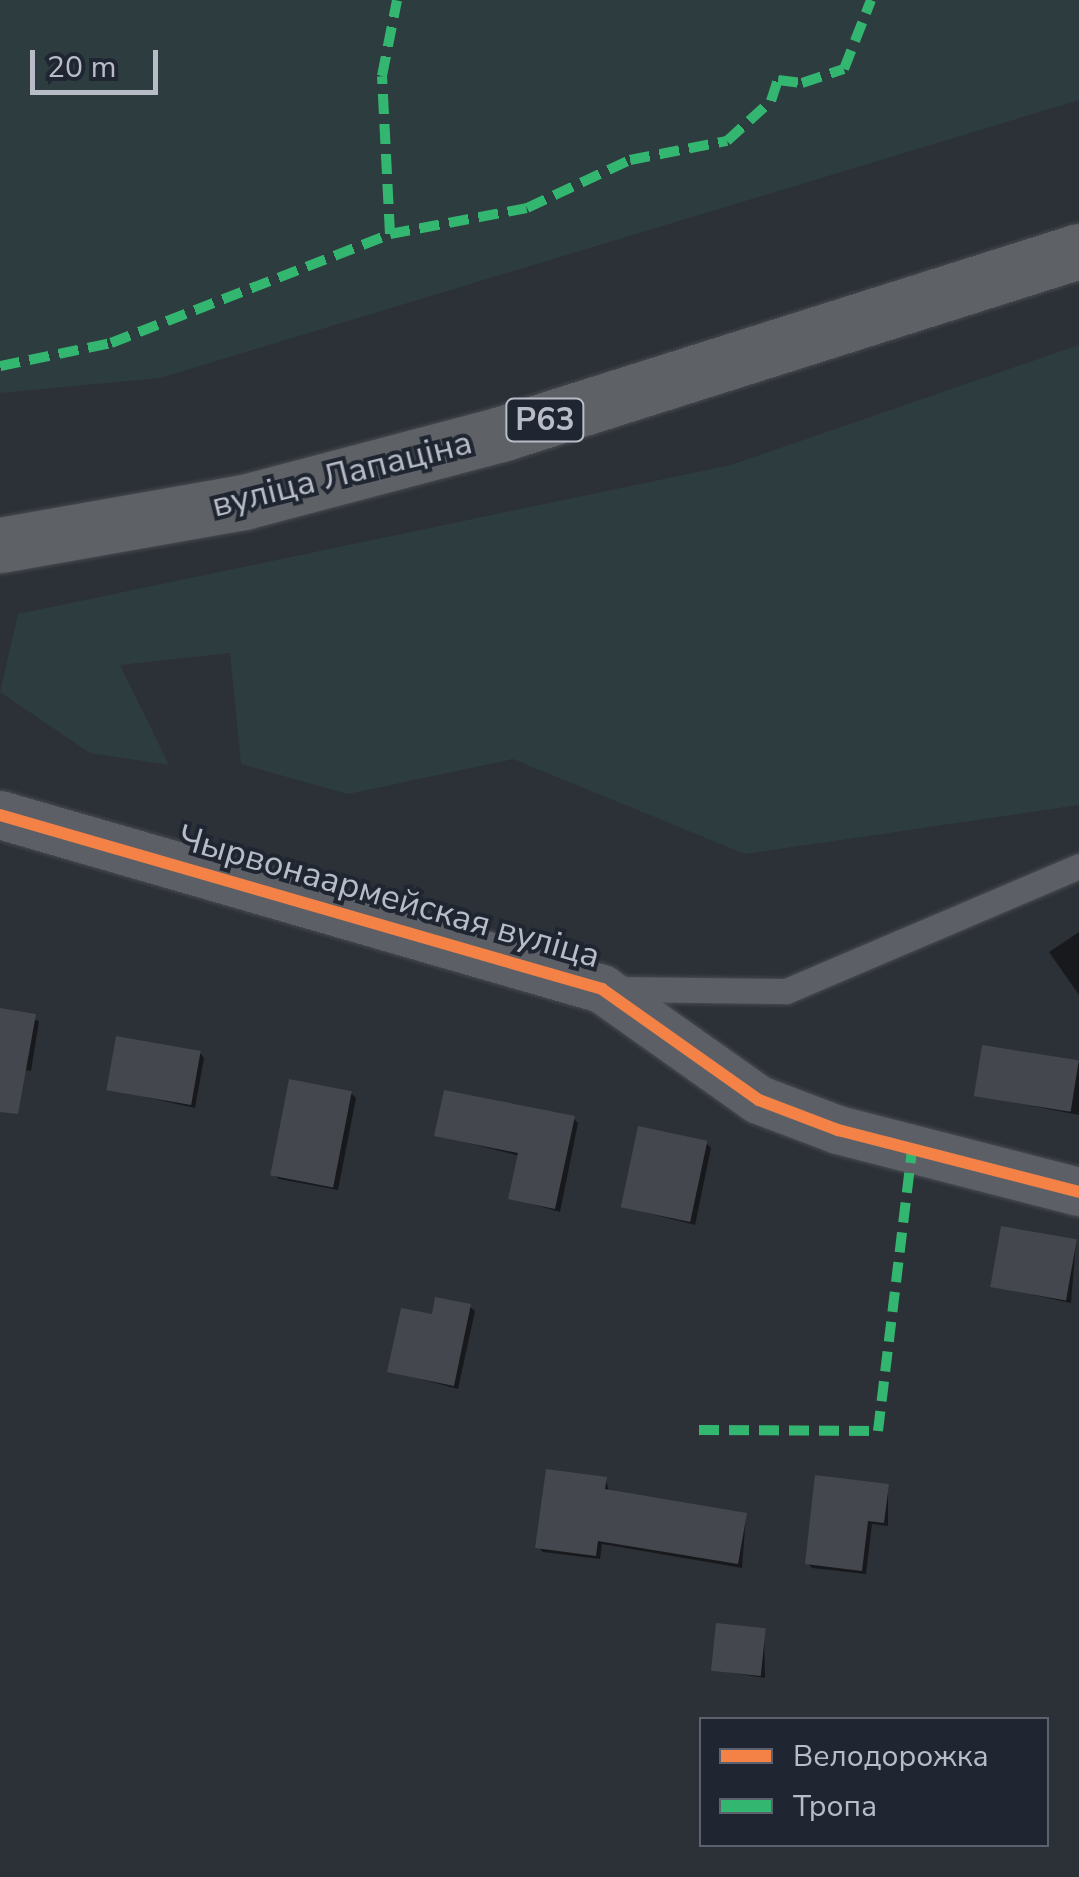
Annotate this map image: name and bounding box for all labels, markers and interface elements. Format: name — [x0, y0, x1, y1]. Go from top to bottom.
scale bar — [35, 30, 162, 92]
text: 20 m — [47, 47, 116, 88]
road number: Р63 — [505, 393, 585, 447]
street label: вуліца Лапаціна — [208, 421, 476, 527]
street label: Чырвонаармейская вуліца — [173, 817, 605, 977]
legend — [699, 1717, 1049, 1847]
text: Велодорожка — [793, 1736, 989, 1777]
text: Тропа — [793, 1786, 877, 1827]

